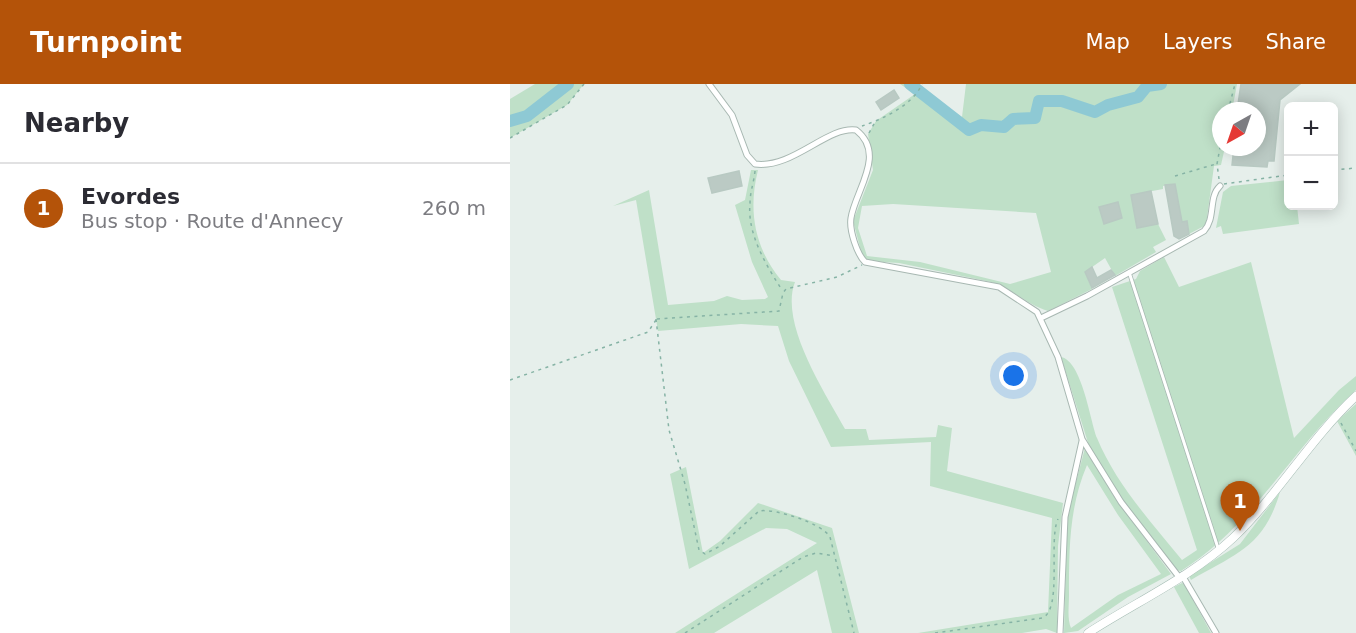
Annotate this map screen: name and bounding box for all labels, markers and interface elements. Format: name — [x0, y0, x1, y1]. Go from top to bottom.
text: Turnpoint — [30, 26, 182, 59]
text: Map — [1086, 30, 1130, 54]
text: Layers — [1163, 30, 1232, 54]
text: Share — [1265, 30, 1326, 54]
north arrow — [1212, 102, 1266, 156]
map controls — [1284, 102, 1338, 210]
button: + — [1284, 102, 1338, 156]
text: Nearby — [24, 108, 129, 138]
button: − — [1284, 156, 1338, 210]
text: Evordes — [81, 184, 180, 209]
text: 1 — [37, 196, 50, 220]
text: 260 m — [422, 196, 486, 220]
text: Bus stop · Route d'Annecy — [81, 209, 343, 233]
your location — [999, 361, 1028, 390]
pin: 1 — [1220, 482, 1260, 531]

